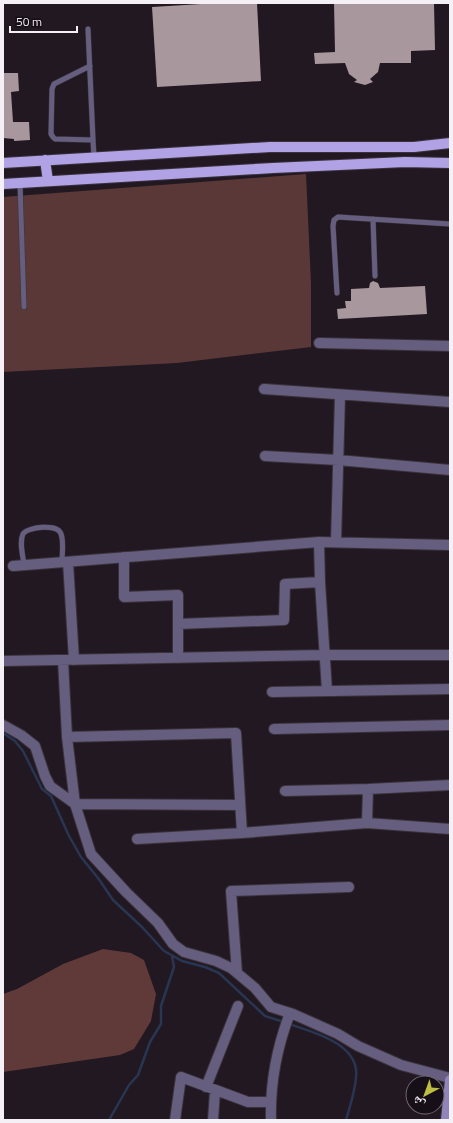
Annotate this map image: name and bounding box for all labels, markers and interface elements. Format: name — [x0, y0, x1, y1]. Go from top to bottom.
scale bar — [10, 8, 77, 34]
text: 50 m — [16, 12, 42, 31]
north arrow — [405, 1075, 445, 1115]
text: ش — [409, 1092, 428, 1112]

